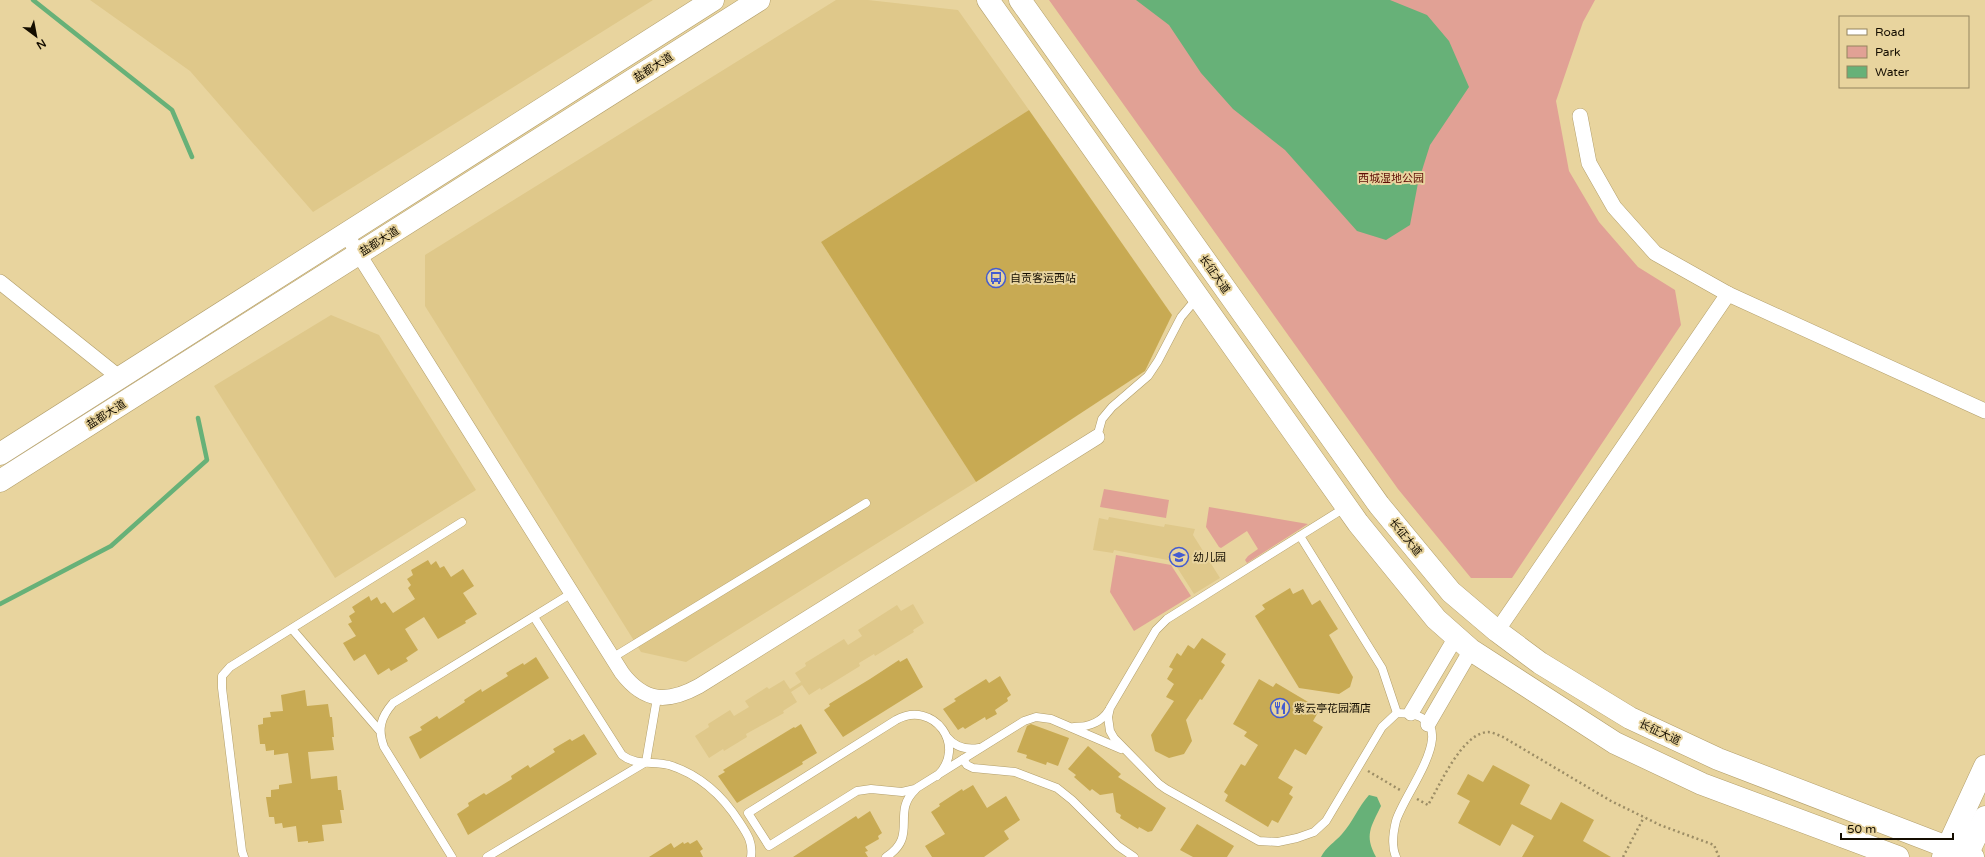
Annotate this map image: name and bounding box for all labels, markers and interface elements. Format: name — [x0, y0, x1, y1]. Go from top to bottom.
north arrow — [16, 16, 56, 56]
legend — [1839, 16, 1969, 88]
text: Road — [1875, 25, 1905, 39]
text: N — [34, 36, 48, 52]
text: Park — [1875, 45, 1901, 59]
street label: 盐都大道 — [631, 50, 675, 85]
text: Water — [1875, 65, 1910, 79]
park label: 西城湿地公园 — [1358, 172, 1424, 185]
street label: 盐都大道 — [357, 224, 401, 259]
street label: 长征大道 — [1197, 253, 1233, 296]
bus stop icon: 自贡客运西站 — [985, 267, 1007, 289]
place label: 自贡客运西站 — [1010, 272, 1076, 285]
street label: 盐都大道 — [84, 397, 128, 432]
street label: 长征大道 — [1387, 516, 1425, 559]
school or university icon: 幼儿园 — [1168, 546, 1190, 568]
place label: 幼儿园 — [1193, 551, 1226, 564]
restaurant icon: 紫云亭花园酒店 — [1269, 697, 1291, 719]
place label: 紫云亭花园酒店 — [1294, 702, 1371, 715]
street label: 长征大道 — [1637, 717, 1682, 748]
scale bar — [1841, 815, 1953, 841]
text: 50 m — [1847, 822, 1876, 836]

